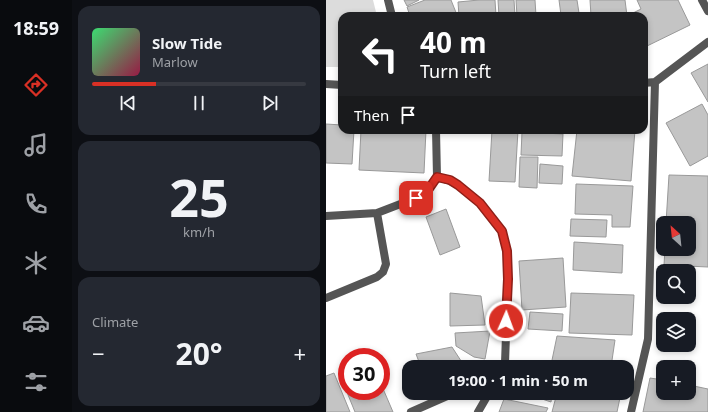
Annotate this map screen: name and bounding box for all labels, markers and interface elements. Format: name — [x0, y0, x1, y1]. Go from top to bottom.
text: 18:59 — [13, 16, 59, 40]
text: 40 m — [420, 23, 487, 61]
icon: left — [354, 28, 406, 80]
text: Slow Tide — [152, 33, 222, 53]
text: Marlow — [152, 53, 198, 71]
text: Turn left — [420, 59, 491, 83]
icon: directions — [22, 71, 50, 99]
icon: previous — [117, 92, 139, 114]
icon: pause — [188, 92, 210, 114]
icon: next — [259, 92, 281, 114]
icon: arrive — [397, 104, 419, 126]
text: Then — [354, 105, 389, 125]
icon: music — [22, 131, 50, 159]
text: 25 — [169, 161, 229, 232]
pin — [399, 181, 433, 215]
icon: arrive — [405, 187, 427, 209]
icon: phone — [22, 190, 50, 218]
north arrow — [656, 216, 696, 256]
map controls — [656, 216, 696, 400]
text: km/h — [183, 223, 215, 241]
icon: climate — [22, 249, 50, 277]
button: search — [656, 264, 696, 304]
position arrow — [485, 300, 527, 342]
icon: car — [22, 309, 50, 337]
button: layers — [656, 312, 696, 352]
text: Climate — [92, 313, 138, 331]
text: 20° — [175, 333, 223, 374]
text: − — [92, 338, 105, 368]
text: + — [293, 338, 306, 368]
speed limit sign: 30 — [338, 348, 390, 400]
button: + — [656, 360, 696, 400]
icon: filters — [22, 368, 50, 396]
text: 19:00 · 1 min · 50 m — [448, 370, 588, 390]

